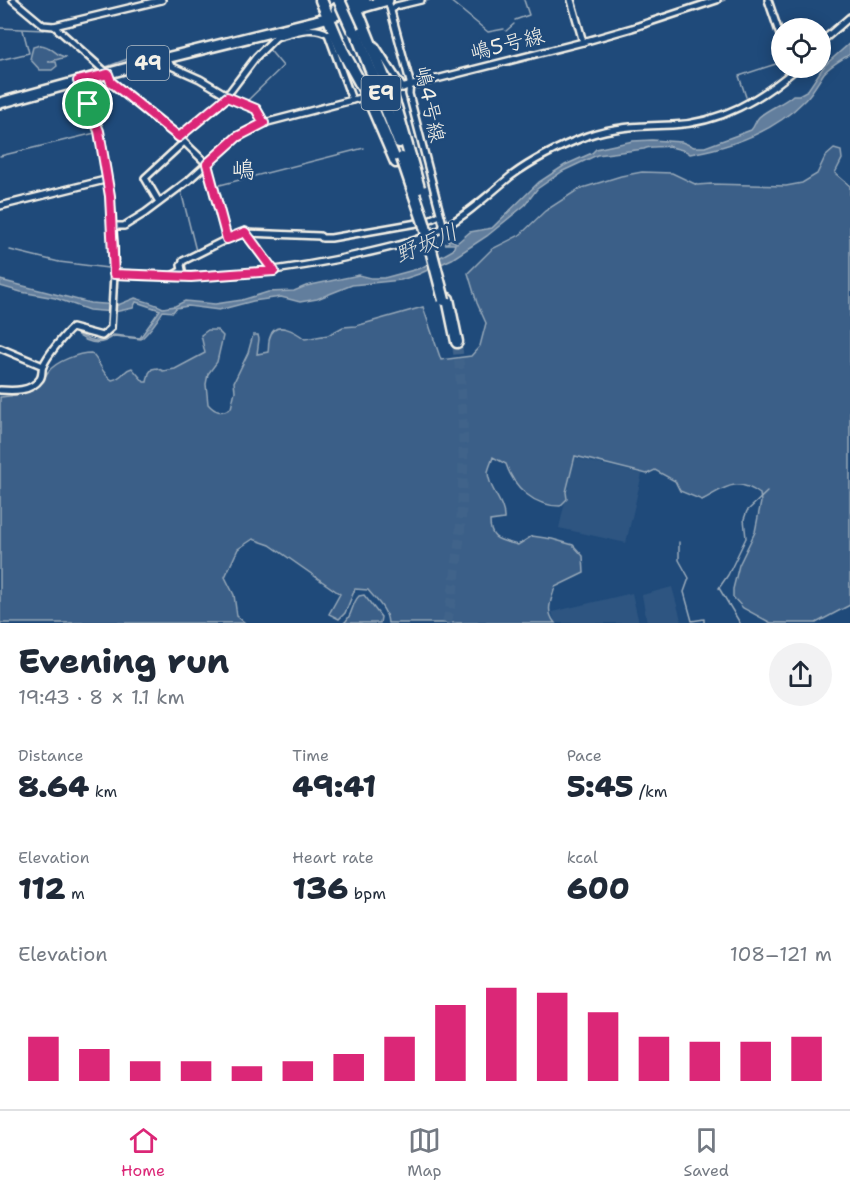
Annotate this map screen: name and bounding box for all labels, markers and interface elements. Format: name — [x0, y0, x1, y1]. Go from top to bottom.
map controls — [771, 18, 831, 78]
button: locate — [771, 18, 831, 78]
street label: 嶋5号線 — [467, 21, 547, 67]
road number: 49 — [127, 46, 169, 80]
street label: 嶋4号線 — [408, 63, 452, 145]
road number: E9 — [362, 76, 400, 110]
pin — [62, 78, 113, 129]
icon: arrive — [71, 87, 104, 120]
district label: 嶋 — [231, 154, 255, 186]
water label: 野坂川 — [390, 217, 462, 270]
text: Evening run — [18, 639, 229, 684]
button: share — [769, 643, 832, 706]
text: 19:43 · 8 × 1.1 km — [18, 684, 185, 710]
text: Distance — [18, 745, 84, 766]
text: Time — [292, 745, 329, 766]
text: Pace — [567, 745, 602, 766]
text: 8.64 — [18, 766, 89, 807]
text: 49:41 — [292, 766, 376, 807]
text: 5:45 — [567, 766, 634, 807]
text: km — [89, 781, 117, 802]
text: /km — [634, 781, 668, 802]
text: Elevation — [18, 847, 90, 868]
text: Heart rate — [292, 847, 374, 868]
text: kcal — [567, 847, 598, 868]
text: 112 — [18, 868, 66, 909]
text: 136 — [292, 868, 348, 909]
text: 600 — [567, 868, 630, 909]
text: m — [66, 883, 85, 904]
text: bpm — [348, 883, 386, 904]
text: Elevation — [18, 941, 108, 967]
text: 108–121 m — [730, 941, 832, 967]
tab: Home — [121, 1124, 165, 1181]
tab: Map — [407, 1124, 441, 1181]
tab: Saved — [684, 1124, 729, 1181]

